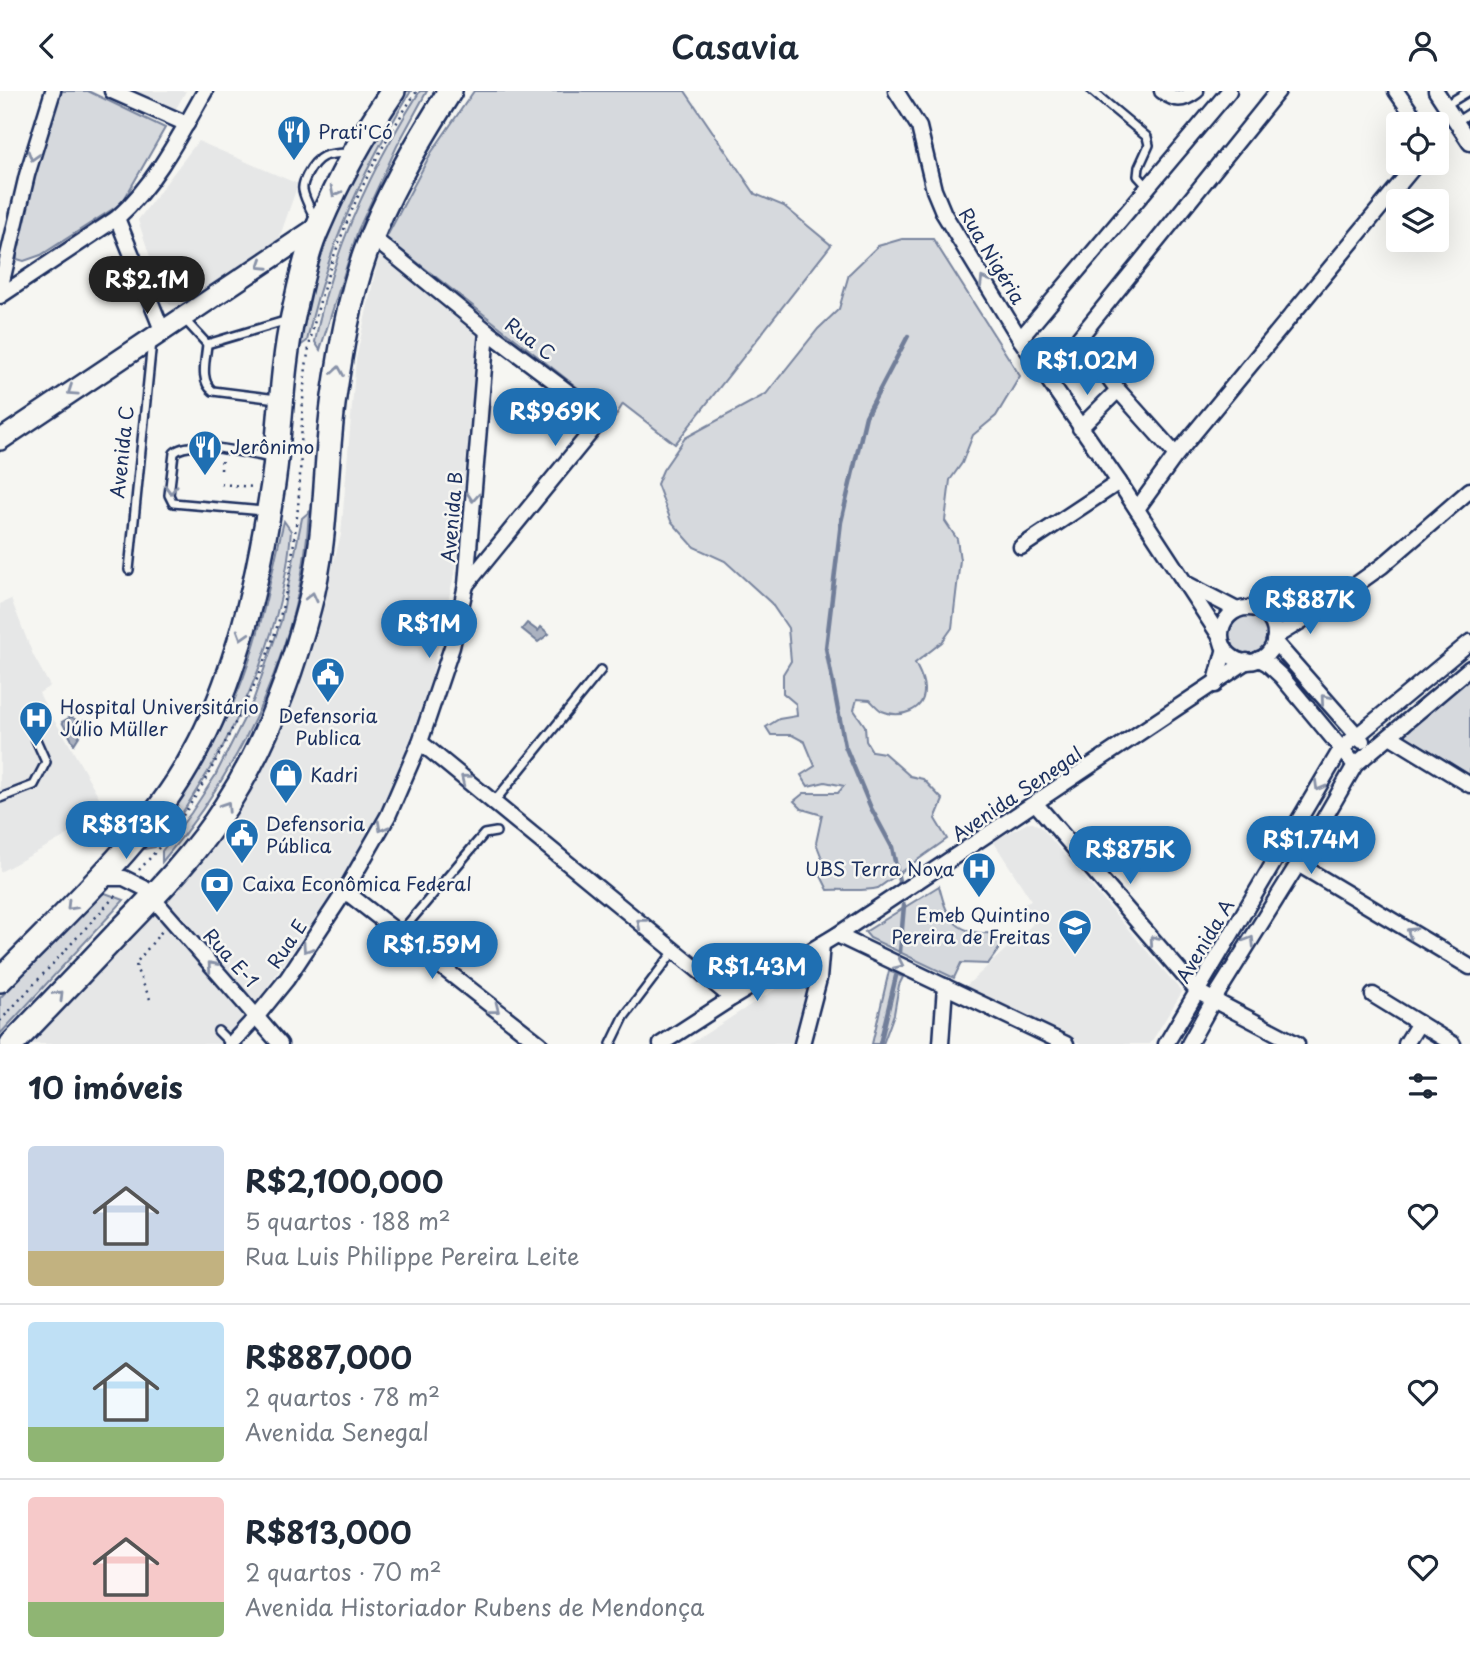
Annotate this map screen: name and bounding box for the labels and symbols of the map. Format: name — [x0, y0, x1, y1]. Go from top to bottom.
restaurant icon: Prati'Có — [275, 113, 313, 162]
place label: Prati'Có — [318, 117, 393, 145]
one-way arrow — [26, 150, 41, 162]
one-way arrow — [329, 185, 343, 197]
street label: Rua Nigéria — [953, 202, 1033, 309]
pin: R$2.1M — [90, 257, 204, 316]
one-way arrow — [257, 257, 270, 270]
one-way arrow — [980, 275, 993, 288]
street label: Rua C — [500, 310, 562, 366]
pin: R$1.02M — [1022, 337, 1152, 397]
one-way arrow — [330, 365, 345, 377]
one-way arrow — [67, 383, 80, 395]
pin: R$969K — [498, 389, 612, 448]
street label: Avenida C — [102, 404, 140, 500]
restaurant icon: Jerônimo — [186, 428, 224, 477]
place label: Jerônimo — [230, 432, 314, 460]
street label: Avenida B — [433, 470, 469, 563]
one-way arrow — [163, 484, 179, 495]
one-way arrow — [466, 491, 481, 502]
pin: R$887K — [1253, 577, 1367, 636]
one-way arrow — [304, 591, 318, 603]
pin: R$1M — [388, 601, 470, 660]
one-way arrow — [235, 628, 250, 640]
public building icon: Defensoria Publica — [309, 655, 347, 704]
place label: Hospital Universitário Júlio Müller — [60, 692, 259, 742]
one-way arrow — [1321, 694, 1333, 707]
hospital icon: Hospital Universitário Júlio Müller — [17, 699, 55, 748]
place label: Defensoria Publica — [279, 701, 378, 751]
street label: Avenida Senegal — [946, 739, 1087, 847]
shop icon: Kadri — [267, 756, 305, 805]
place label: Kadri — [310, 760, 358, 788]
one-way arrow — [461, 775, 474, 787]
one-way arrow — [1314, 779, 1327, 792]
pin: R$813K — [69, 801, 183, 861]
one-way arrow — [218, 801, 230, 814]
place label: Defensoria Pública — [266, 809, 365, 859]
public building icon: Defensoria Pública — [223, 816, 261, 865]
pin: R$1.74M — [1246, 817, 1376, 876]
one-way arrow — [377, 819, 390, 832]
pin: R$875K — [1073, 827, 1187, 886]
hospital icon: UBS Terra Nova — [960, 850, 998, 899]
place label: UBS Terra Nova — [805, 854, 955, 882]
bank icon: Caixa Econômica Federal — [198, 865, 236, 914]
place label: Caixa Econômica Federal — [242, 869, 472, 897]
street label: Avenida A — [1168, 893, 1240, 988]
one-way arrow — [66, 898, 79, 911]
place label: Emeb Quintino Pereira de Freitas — [891, 900, 1050, 950]
school or university icon: Emeb Quintino Pereira de Freitas — [1056, 907, 1094, 956]
street label: Rua E — [260, 913, 313, 974]
one-way arrow — [637, 919, 649, 932]
pin: R$1.59M — [367, 921, 497, 981]
street label: Rua E-1 — [198, 922, 266, 993]
one-way arrow — [1406, 928, 1419, 941]
one-way arrow — [1150, 935, 1162, 948]
one-way arrow — [1242, 936, 1255, 949]
one-way arrow — [303, 940, 316, 953]
pin: R$1.43M — [692, 943, 822, 1003]
one-way arrow — [892, 956, 904, 970]
one-way arrow — [208, 961, 220, 974]
one-way arrow — [51, 990, 64, 1003]
one-way arrow — [488, 1001, 500, 1014]

